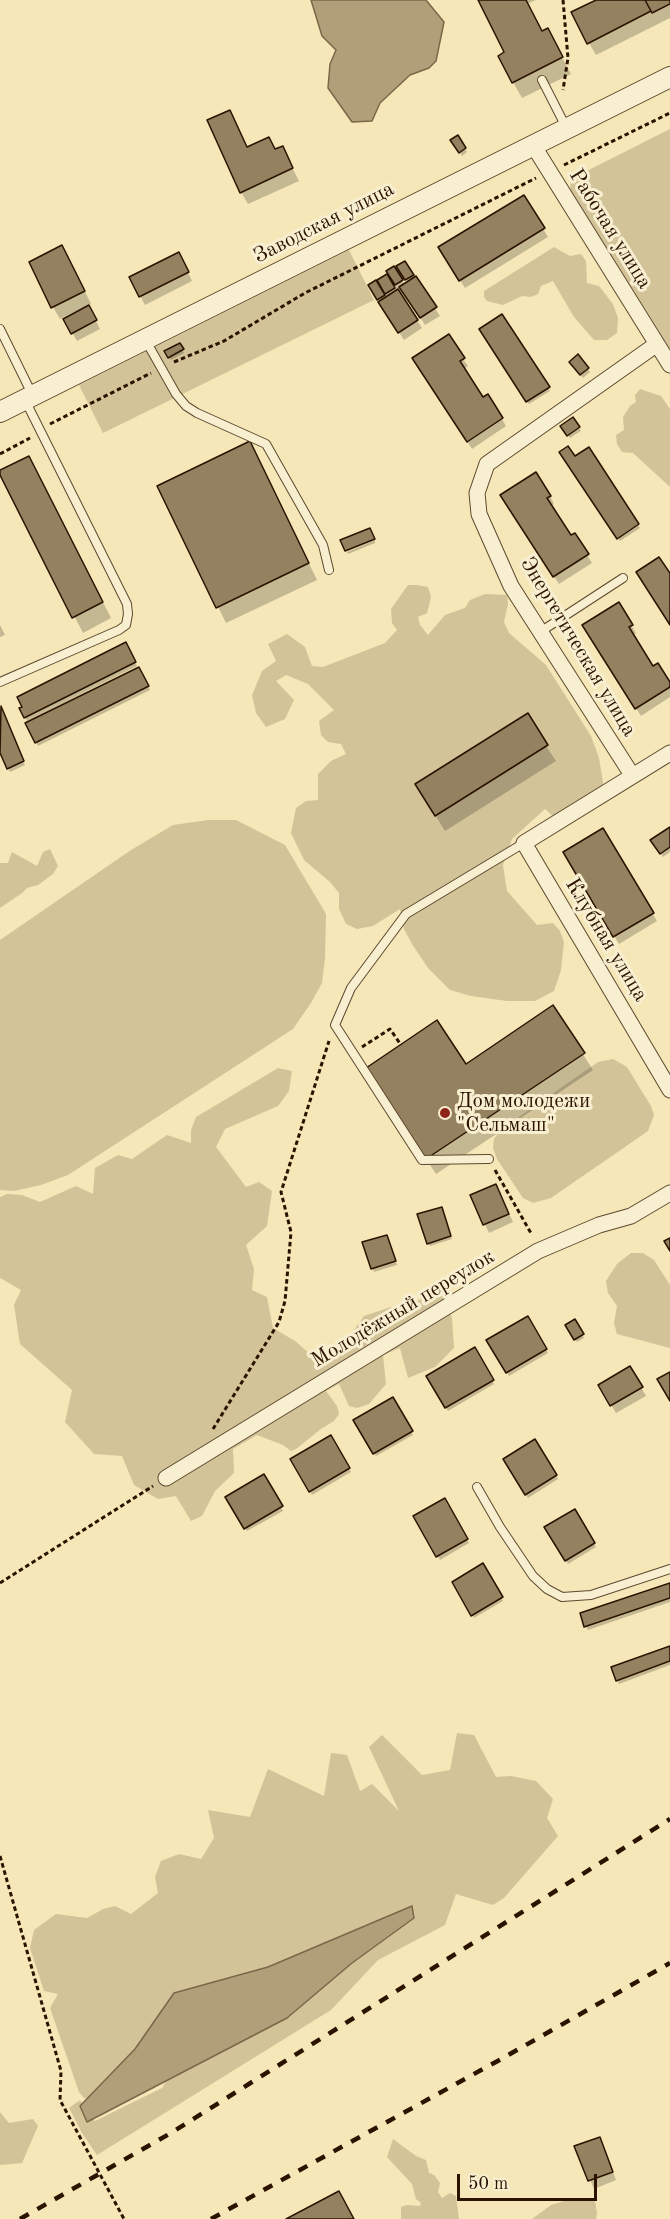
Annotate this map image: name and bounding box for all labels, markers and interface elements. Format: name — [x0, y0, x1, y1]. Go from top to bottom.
street label: Рабочая улица — [563, 164, 657, 294]
street label: Заводская улица — [250, 177, 398, 269]
street label: Энергетическая улица — [514, 553, 642, 741]
street label: Клубная улица — [559, 874, 653, 1006]
place label: Дом молодежи "Сельмаш" — [457, 1088, 590, 1138]
marker: Дом молодежи "Сельмаш" — [438, 1106, 452, 1120]
street label: Молодёжный переулок — [307, 1244, 499, 1374]
scale bar — [460, 2162, 600, 2200]
text: 50 m — [468, 2175, 508, 2193]

